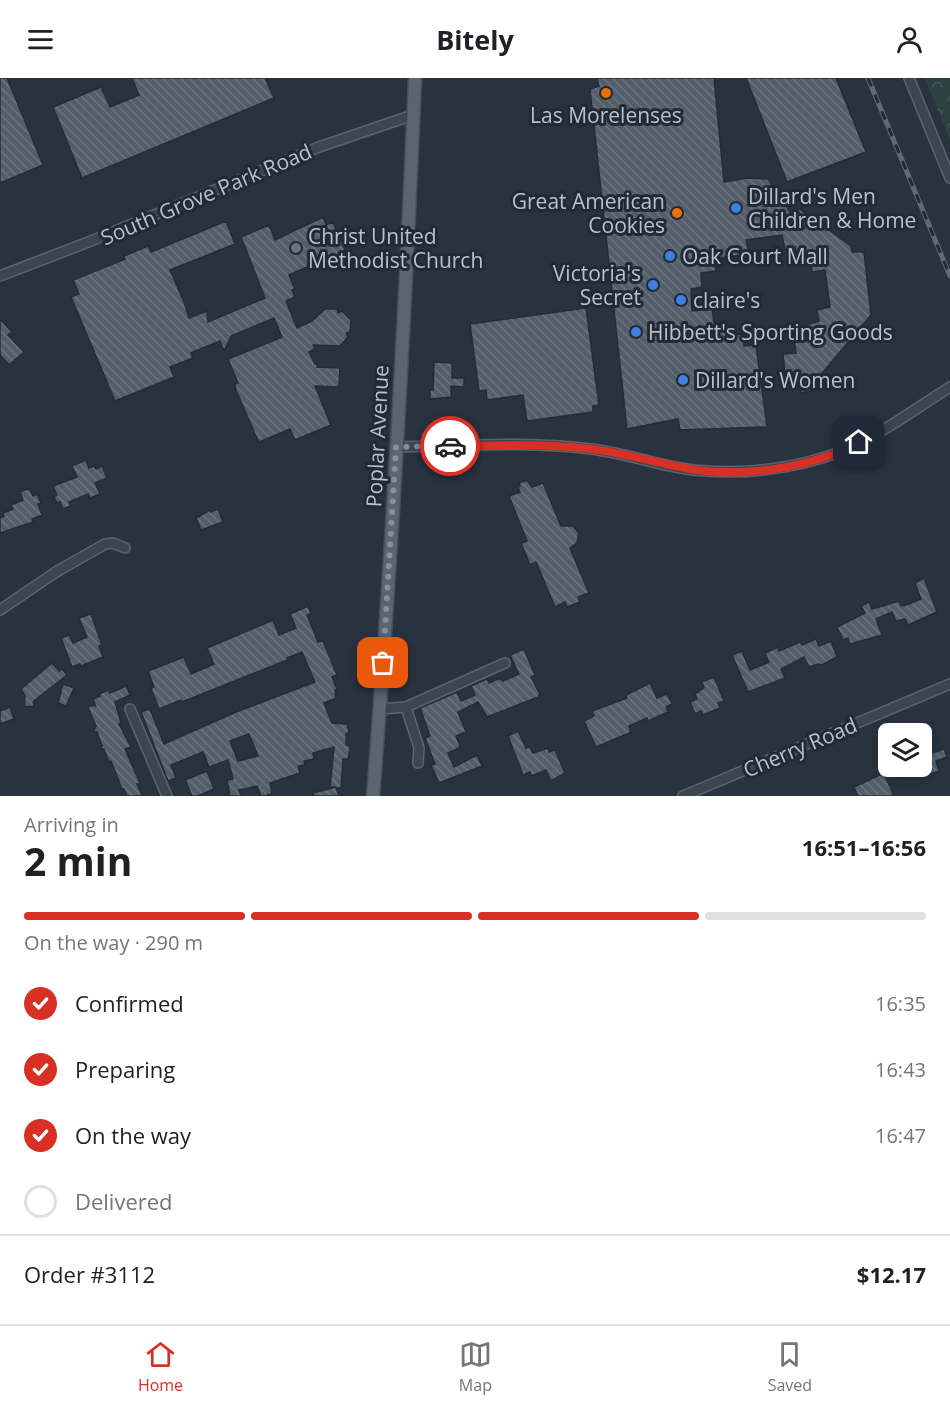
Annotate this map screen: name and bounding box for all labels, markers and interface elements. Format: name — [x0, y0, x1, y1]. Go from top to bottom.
text: Bitely — [436, 21, 514, 58]
icon: menu — [24, 23, 57, 56]
icon: person — [893, 23, 926, 56]
marker: Las Morelenses — [599, 86, 613, 100]
place label: Las Morelenses — [530, 101, 682, 129]
street label: South Grove Park Road — [96, 137, 316, 251]
place label: Dillard's Men Children & Home — [748, 182, 916, 234]
place label: Great American Cookies — [512, 187, 665, 239]
marker: Dillard's Men Children & Home — [729, 201, 743, 215]
marker: Great American Cookies — [670, 206, 684, 220]
place label: Christ United Methodist Church — [308, 222, 483, 274]
marker: Christ United Methodist Church — [289, 241, 303, 255]
place label: Oak Court Mall — [682, 242, 828, 270]
marker: Oak Court Mall — [663, 249, 677, 263]
place label: Victoria's Secret — [553, 259, 641, 311]
marker: Victoria's Secret — [646, 278, 660, 292]
place label: claire's — [693, 286, 760, 314]
marker: claire's — [674, 293, 688, 307]
place label: Hibbett's Sporting Goods — [648, 318, 893, 346]
marker: Hibbett's Sporting Goods — [629, 325, 643, 339]
street label: Poplar Avenue — [359, 364, 395, 508]
place label: Dillard's Women — [695, 366, 855, 394]
marker: Dillard's Women — [676, 373, 690, 387]
courier — [420, 416, 480, 476]
pin — [833, 416, 884, 467]
icon: home — [842, 425, 875, 458]
icon: car — [434, 430, 467, 463]
pin — [357, 637, 408, 688]
icon: bag — [366, 646, 399, 679]
street label: Cherry Road — [739, 710, 861, 784]
map controls — [878, 723, 932, 777]
button: layers — [878, 723, 932, 777]
text: Arriving in — [24, 811, 119, 838]
text: 16:51–16:56 — [802, 832, 926, 862]
text: 2 min — [24, 834, 132, 887]
text: On the way · 290 m — [24, 929, 203, 956]
icon: check — [24, 987, 57, 1020]
text: Confirmed — [75, 988, 184, 1018]
text: 16:35 — [875, 990, 926, 1017]
icon: check — [24, 1053, 57, 1086]
text: Preparing — [75, 1054, 175, 1084]
text: 16:43 — [875, 1056, 926, 1083]
icon: check — [24, 1119, 57, 1152]
text: On the way — [75, 1120, 191, 1150]
text: 16:47 — [875, 1122, 926, 1149]
text: Delivered — [75, 1186, 173, 1216]
text: Order #3112 — [24, 1259, 155, 1289]
text: $12.17 — [857, 1259, 926, 1289]
tab: Home — [138, 1338, 183, 1396]
tab: Map — [459, 1338, 492, 1396]
tab: Saved — [768, 1338, 812, 1396]

